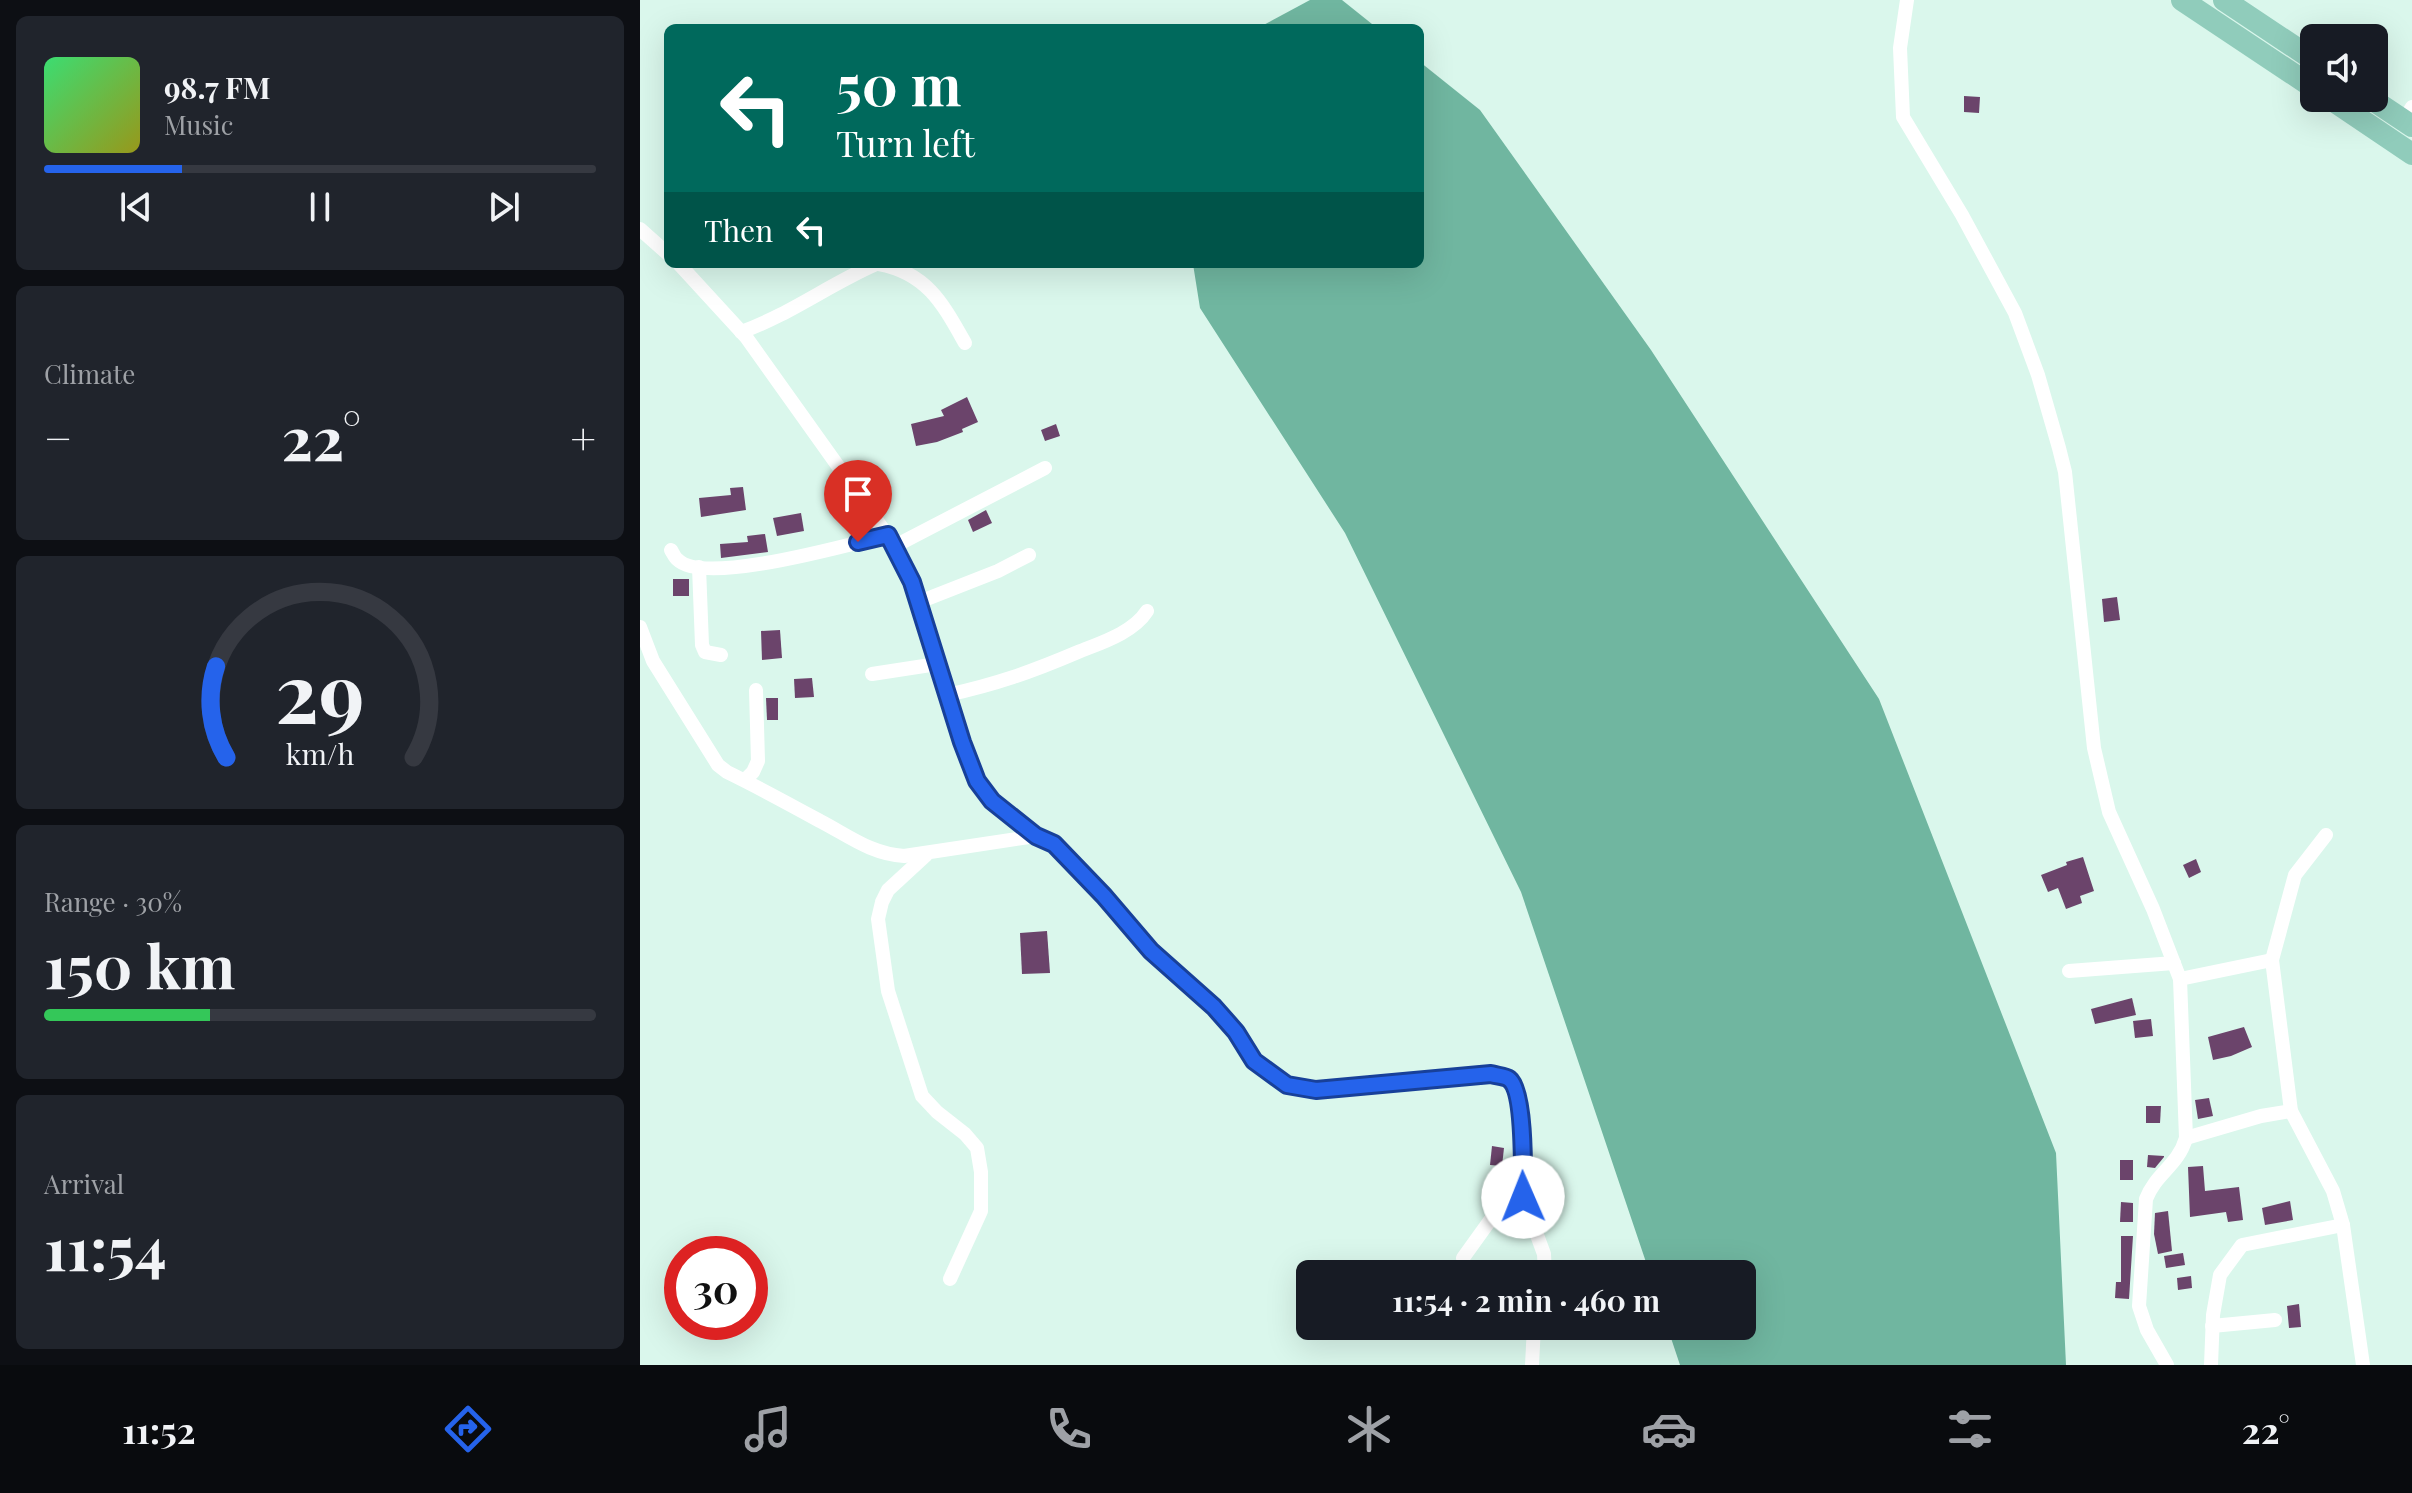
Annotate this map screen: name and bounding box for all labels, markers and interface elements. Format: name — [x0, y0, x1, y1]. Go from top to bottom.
map controls — [2300, 24, 2388, 112]
button: sound — [2300, 24, 2388, 112]
text: 50 m — [836, 46, 962, 121]
icon: left — [704, 56, 808, 160]
text: 98.7 FM — [164, 67, 271, 107]
text: Music — [164, 107, 233, 142]
text: Turn left — [836, 118, 975, 166]
icon: previous — [114, 185, 158, 229]
icon: pause — [298, 185, 342, 229]
icon: next — [482, 185, 526, 229]
icon: left — [789, 208, 833, 252]
text: Then — [704, 210, 773, 250]
text: Climate — [44, 356, 135, 391]
text: 22° — [281, 396, 361, 476]
text: − — [44, 407, 72, 466]
text: + — [570, 407, 596, 466]
pin — [824, 460, 892, 542]
icon: arrive — [836, 472, 880, 516]
text: 29 — [275, 634, 365, 745]
text: km/h — [286, 735, 354, 773]
text: Range · 30% — [44, 884, 182, 919]
text: 150 km — [44, 924, 235, 1004]
position arrow — [1481, 1155, 1565, 1239]
text: Arrival — [44, 1166, 124, 1201]
text: 11:54 — [44, 1206, 167, 1286]
speed limit sign: 30 — [664, 1236, 768, 1340]
text: 11:54 · 2 min · 460 m — [1392, 1280, 1660, 1320]
icon: directions — [440, 1401, 496, 1457]
icon: music — [740, 1401, 796, 1457]
icon: phone — [1041, 1401, 1097, 1457]
icon: climate — [1341, 1401, 1397, 1457]
icon: car — [1641, 1401, 1697, 1457]
icon: filters — [1942, 1401, 1998, 1457]
text: 11:52 — [122, 1405, 196, 1453]
text: 22° — [2242, 1405, 2290, 1453]

